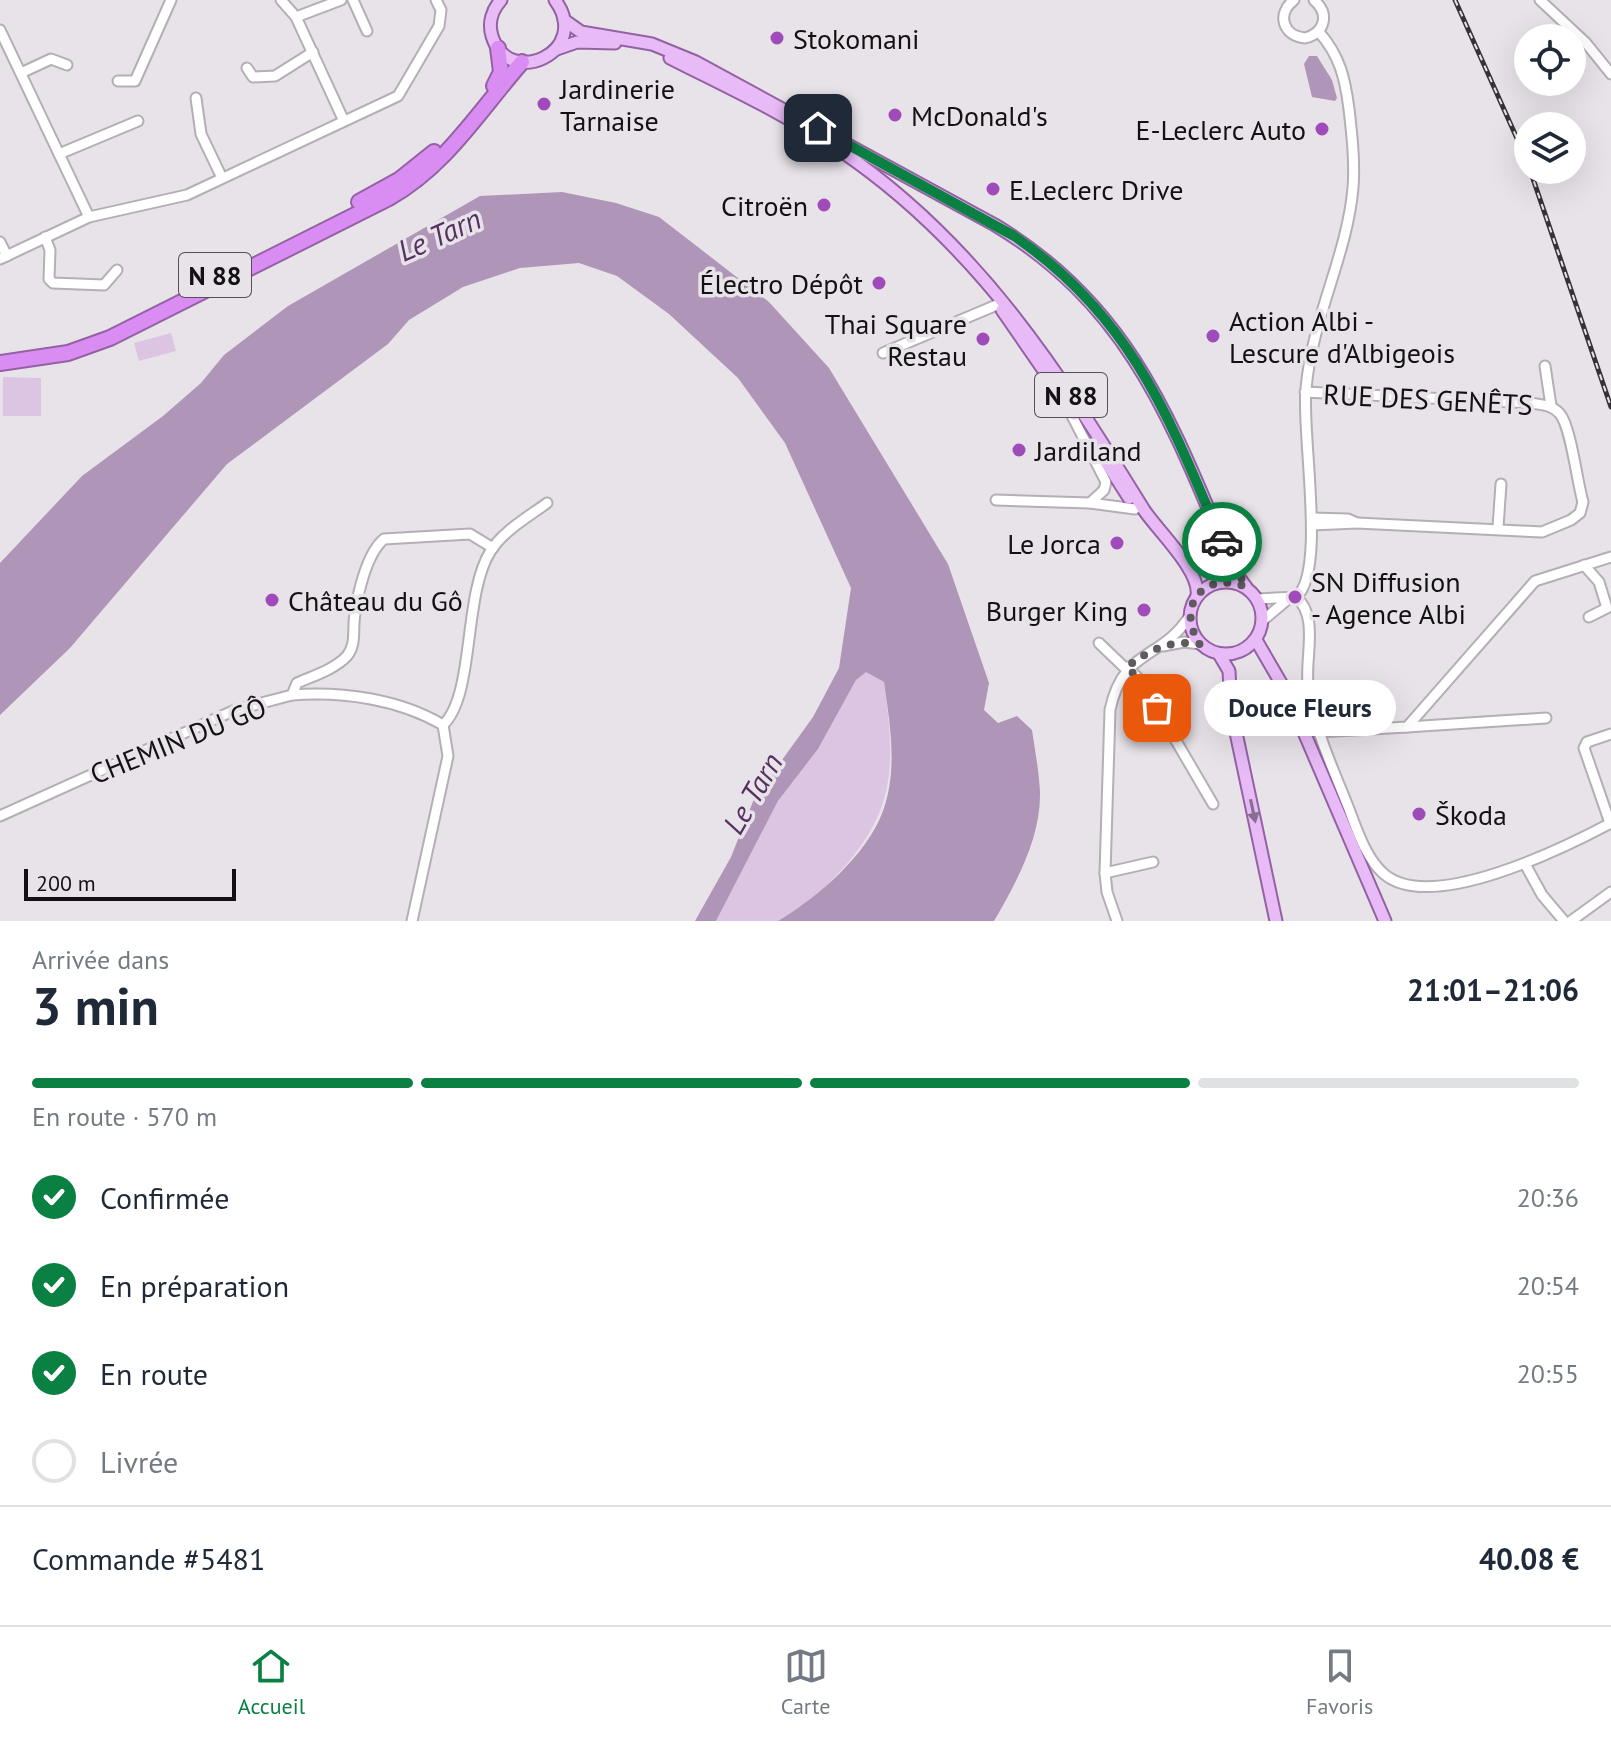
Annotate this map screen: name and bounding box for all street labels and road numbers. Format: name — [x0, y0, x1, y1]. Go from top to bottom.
road number: N 88 — [179, 253, 251, 297]
road number: N 88 — [1035, 373, 1107, 417]
street label: RUE DES GENÊTS — [1322, 375, 1534, 423]
street label: CHEMIN DU GÔ — [84, 688, 272, 792]

